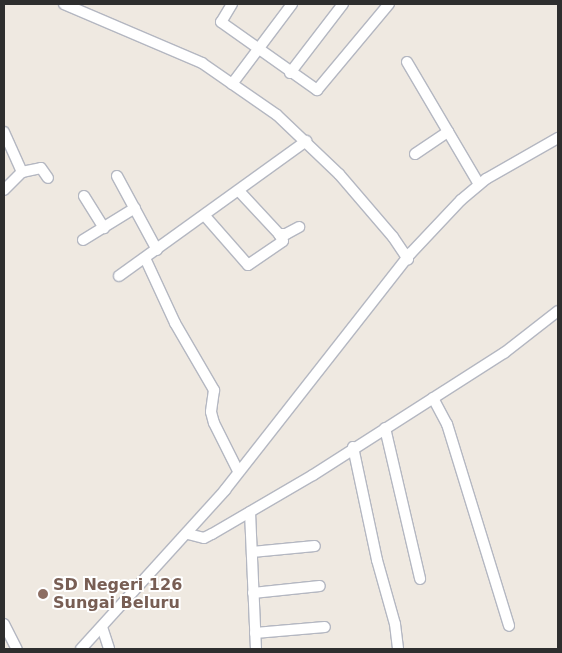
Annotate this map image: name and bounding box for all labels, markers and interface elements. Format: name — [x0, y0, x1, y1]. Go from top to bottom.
place label: SD Negeri 126 Sungai Beluru — [53, 575, 182, 613]
marker: SD Negeri 126 Sungai Beluru — [37, 588, 49, 600]

